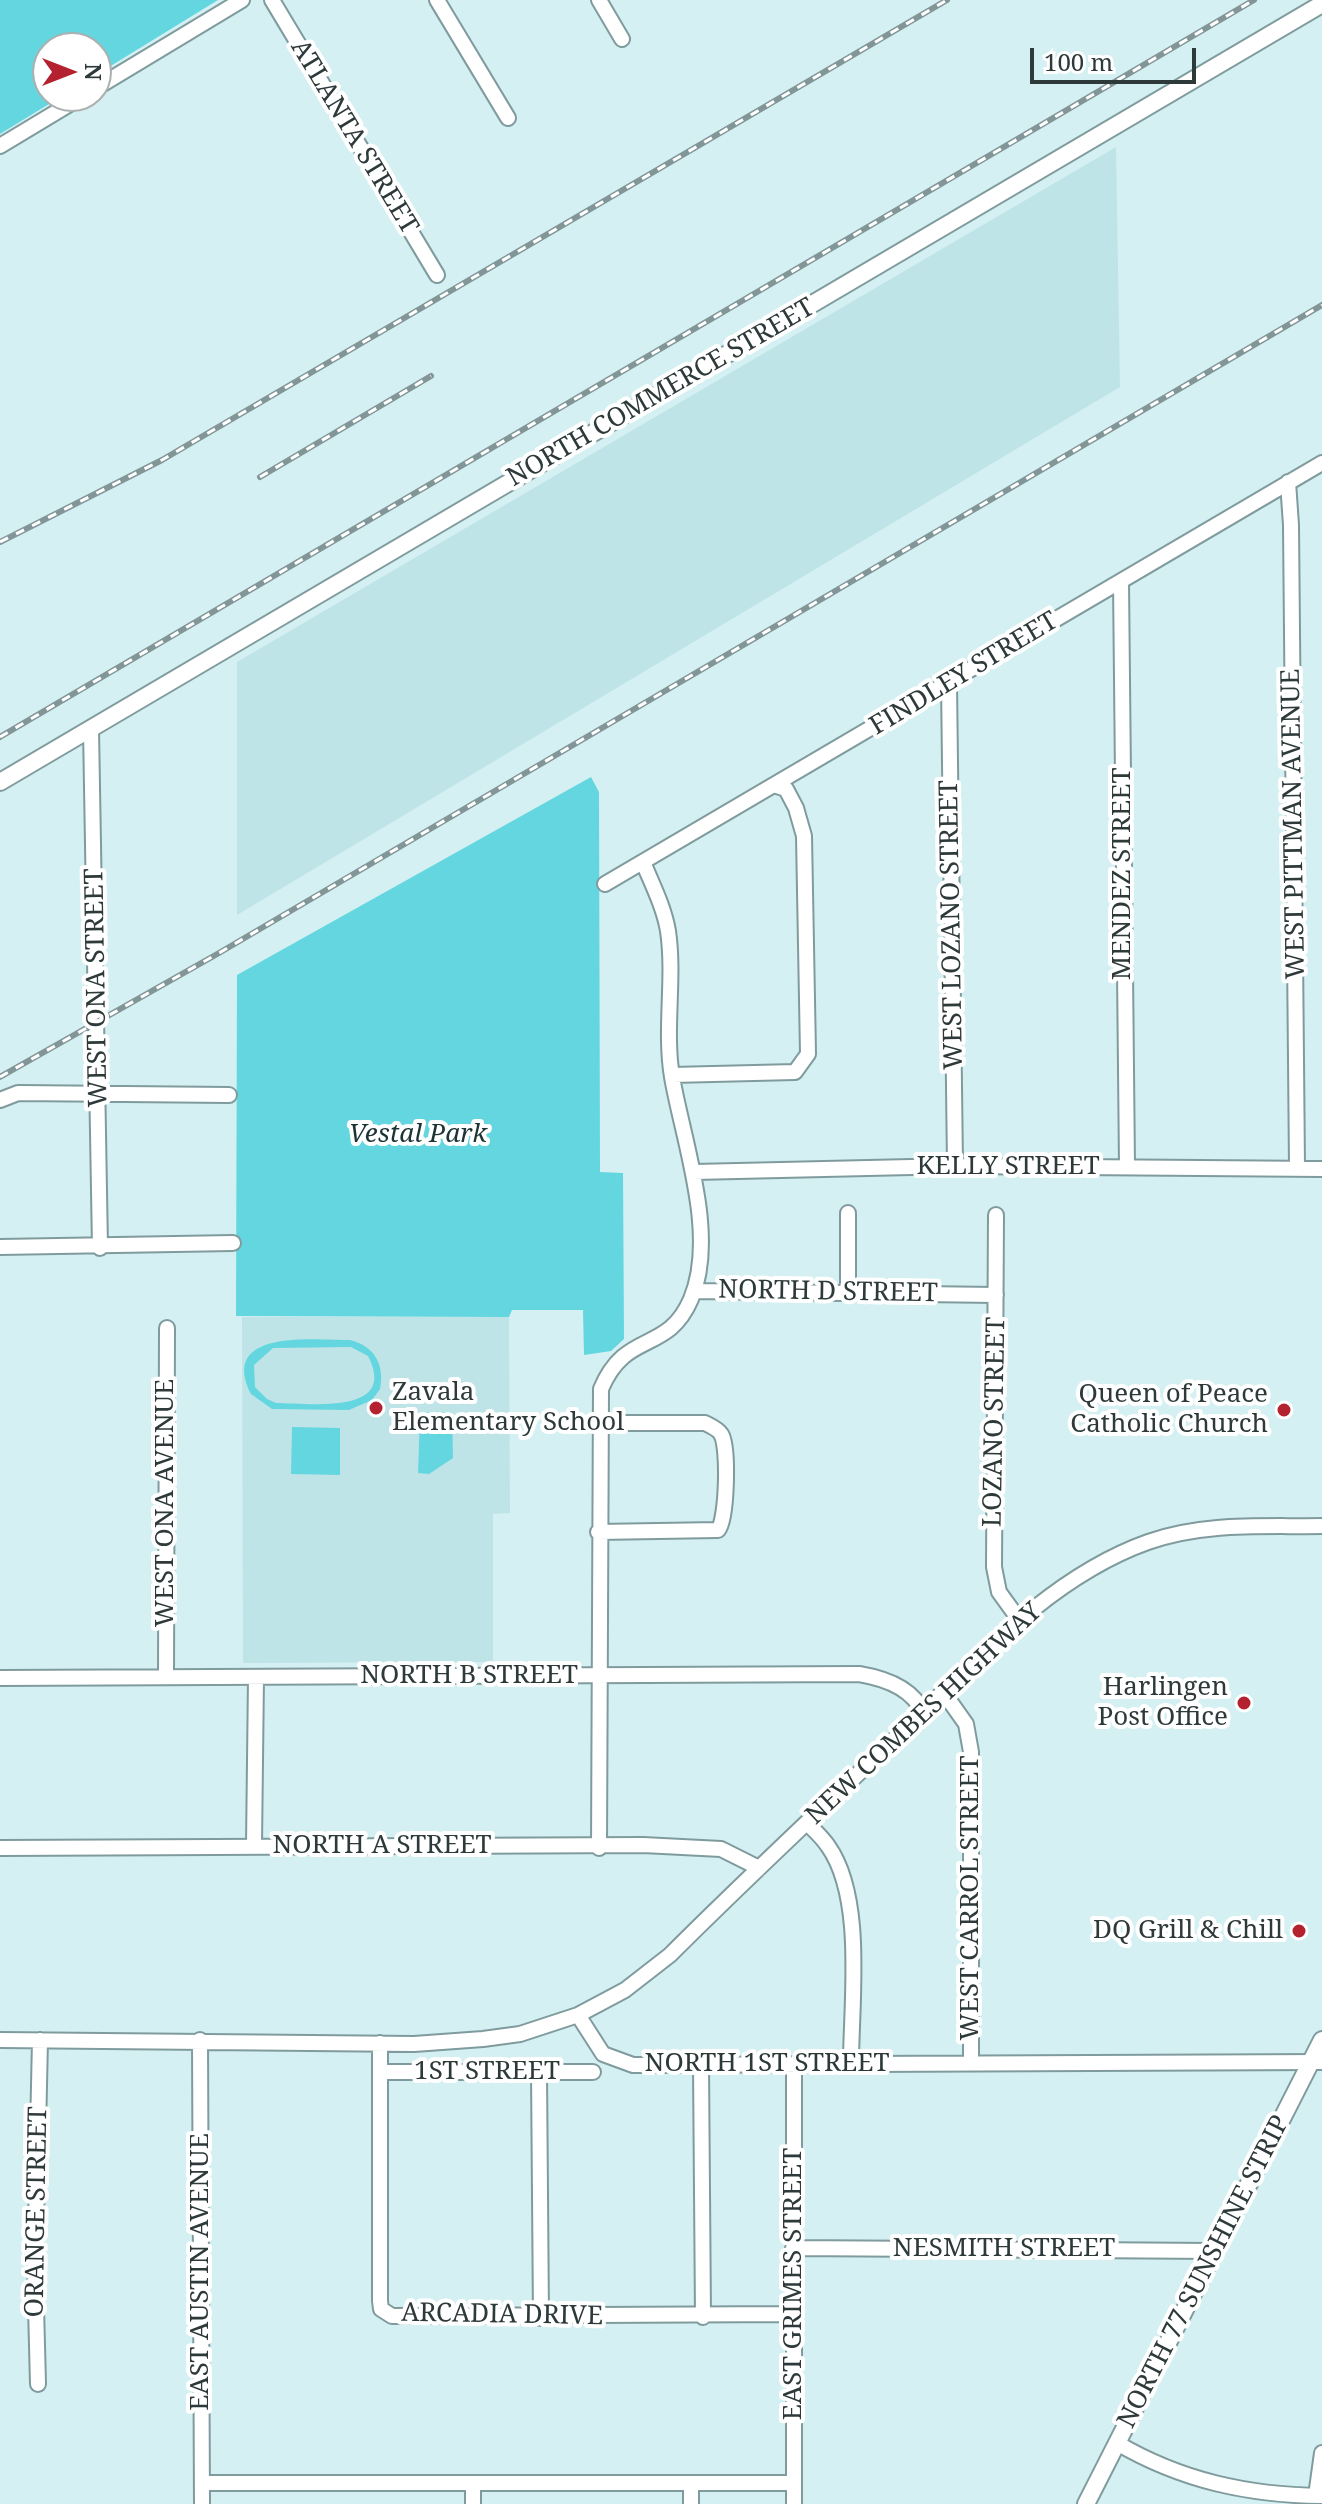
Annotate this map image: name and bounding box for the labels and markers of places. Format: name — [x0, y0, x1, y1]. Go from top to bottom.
place label: Zavala Elementary School — [392, 1377, 624, 1438]
place label: Queen of Peace Catholic Church — [1070, 1379, 1268, 1440]
marker: Zavala Elementary School — [367, 1399, 385, 1417]
marker: Queen of Peace Catholic Church — [1275, 1401, 1293, 1419]
place label: Harlingen Post Office — [1098, 1672, 1228, 1734]
marker: Harlingen Post Office — [1235, 1694, 1253, 1712]
place label: DQ Grill & Chill — [1093, 1915, 1283, 1947]
marker: DQ Grill & Chill — [1290, 1922, 1308, 1940]

